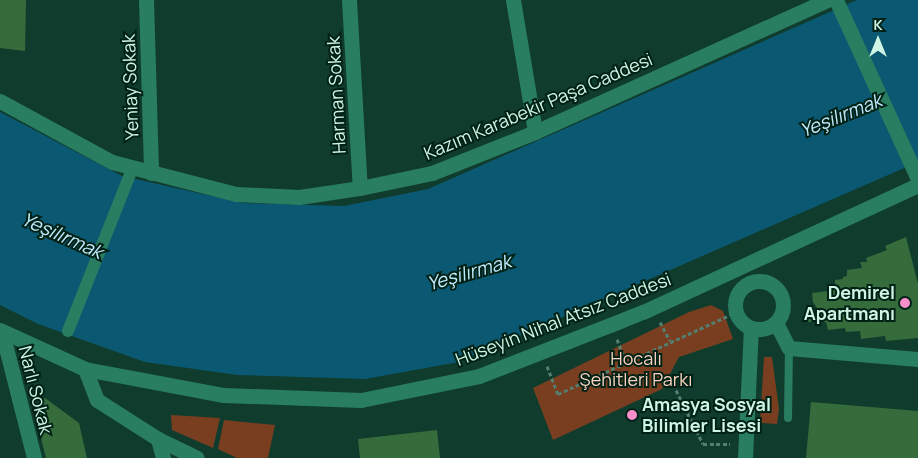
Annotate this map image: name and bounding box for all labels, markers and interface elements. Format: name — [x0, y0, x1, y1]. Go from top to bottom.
north arrow — [853, 15, 903, 65]
text: K — [873, 15, 883, 34]
street label: Yeniay Sokak — [117, 34, 143, 140]
street label: Harman Sokak — [322, 36, 350, 154]
street label: Kazım Karabekir Paşa Caddesi — [420, 48, 656, 164]
water label: Yeşilırmak — [797, 89, 885, 143]
water label: Yeşilırmak — [18, 208, 106, 264]
water label: Yeşilırmak — [424, 250, 514, 296]
street label: Hüseyin Nihal Atsız Caddesi — [452, 268, 674, 370]
place label: Demirel Apartmanı — [804, 282, 895, 324]
marker: Demirel Apartmanı — [899, 297, 911, 309]
street label: Narlı Sokak — [15, 344, 57, 436]
park label: Hocalı Şehitleri Parkı — [580, 348, 692, 390]
place label: Amasya Sosyal Bilimler Lisesi — [642, 394, 771, 436]
marker: Amasya Sosyal Bilimler Lisesi — [626, 409, 638, 421]

